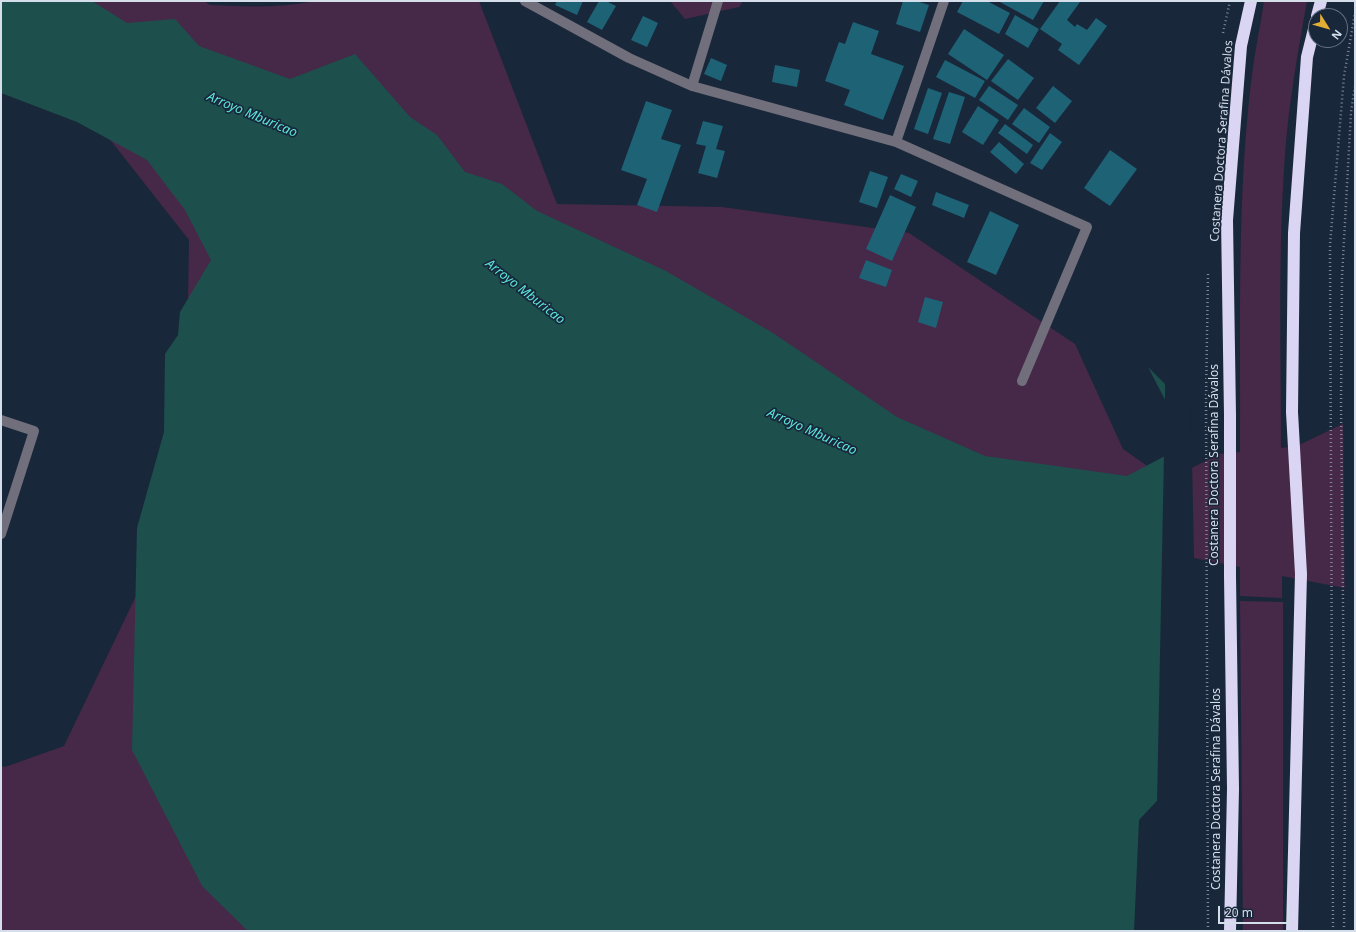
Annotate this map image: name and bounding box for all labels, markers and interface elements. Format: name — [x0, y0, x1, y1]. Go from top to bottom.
north arrow — [1308, 8, 1348, 48]
text: N — [1329, 27, 1346, 43]
street label: Costanera Doctora Serafina Dávalos — [1208, 40, 1236, 242]
water label: Arroyo Mburicao — [205, 89, 299, 141]
water label: Arroyo Mburicao — [482, 256, 568, 328]
street label: Costanera Doctora Serafina Dávalos — [1208, 364, 1222, 566]
water label: Arroyo Mburicao — [765, 405, 859, 459]
street label: Costanera Doctora Serafina Dávalos — [1210, 688, 1224, 890]
scale bar — [1220, 898, 1291, 924]
text: 20 m — [1225, 904, 1253, 921]

